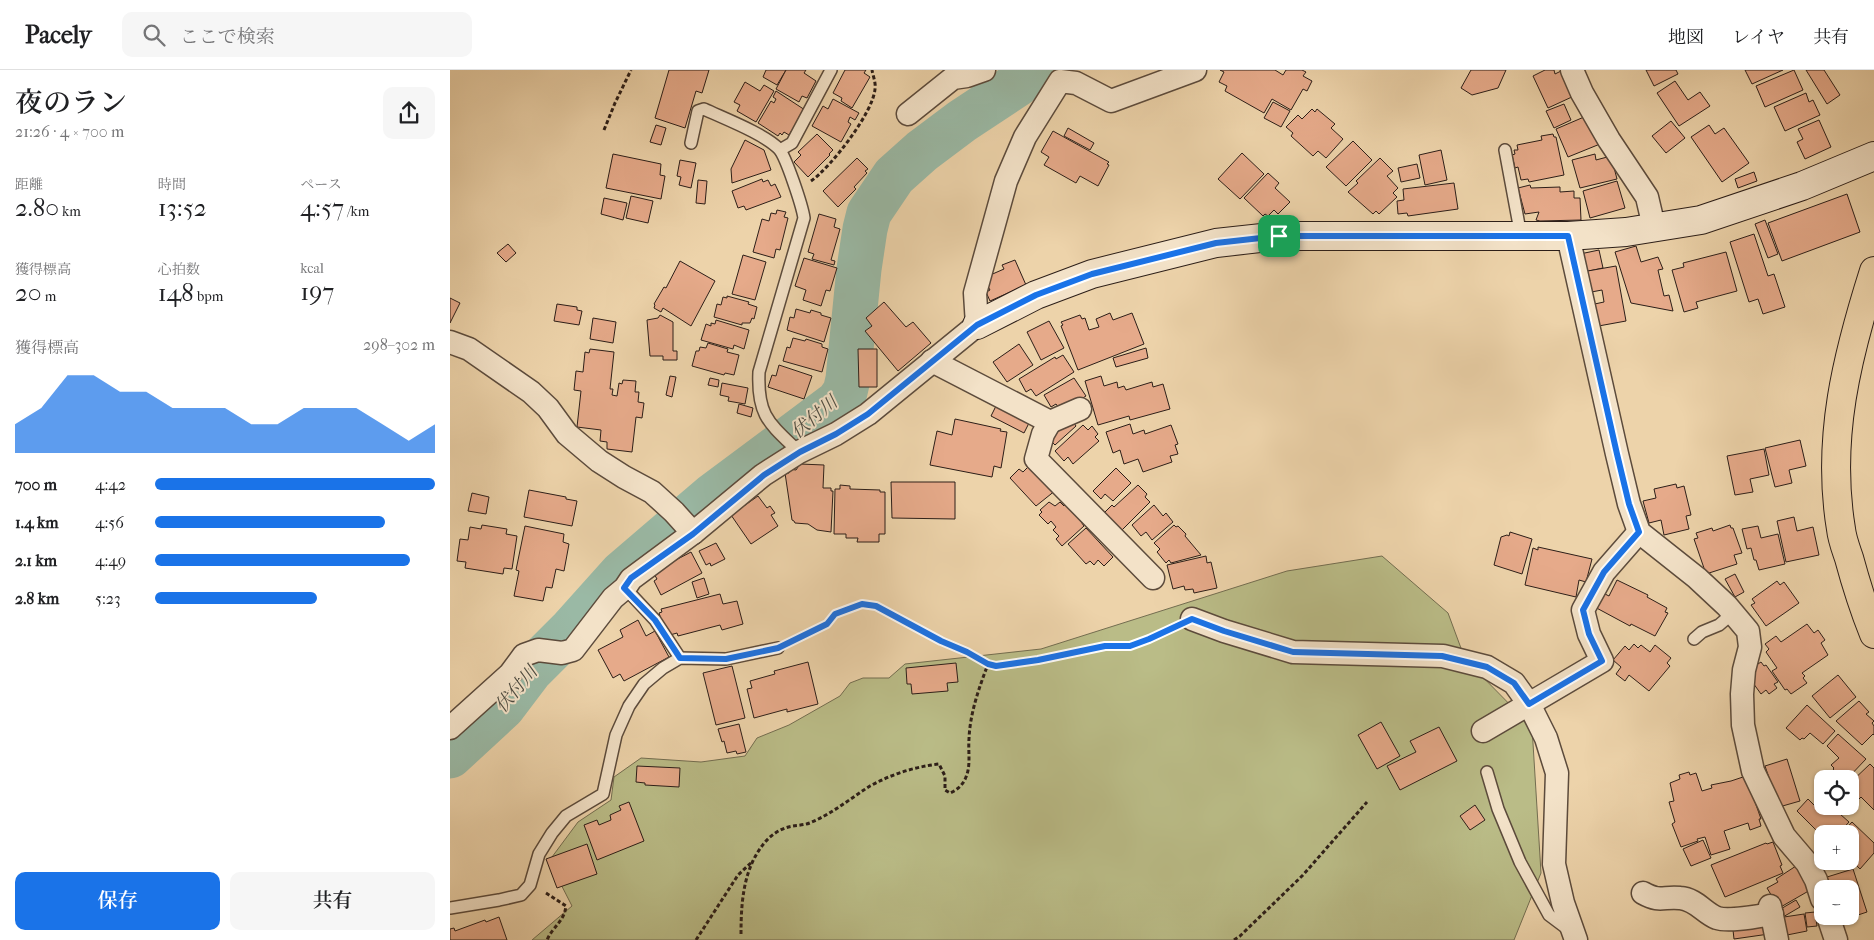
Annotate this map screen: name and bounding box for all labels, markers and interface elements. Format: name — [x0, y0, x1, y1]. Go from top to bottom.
search box — [122, 12, 472, 57]
text: Pacely — [25, 21, 92, 49]
icon: search — [140, 21, 168, 49]
text: ここで検索 — [180, 26, 275, 48]
text: 地図 — [1668, 27, 1704, 48]
text: レイヤ — [1732, 27, 1785, 48]
text: 共有 — [1813, 27, 1849, 48]
text: 夜のラン — [15, 86, 127, 119]
button: share — [383, 87, 435, 139]
text: 21:26 · 4 × 700 m — [15, 122, 124, 141]
text: 距離 — [15, 176, 43, 193]
text: 時間 — [158, 176, 186, 193]
text: ペース — [300, 176, 342, 193]
text: 2.80 — [15, 193, 59, 222]
text: 13:52 — [158, 193, 207, 222]
text: 4:57 — [300, 193, 344, 222]
text: km — [59, 203, 81, 220]
text: /km — [344, 203, 369, 220]
pin — [1258, 215, 1300, 257]
icon: arrive — [1265, 222, 1293, 250]
text: kcal — [300, 260, 324, 277]
text: 獲得標高 — [15, 261, 71, 278]
text: 心拍数 — [158, 261, 200, 278]
text: 197 — [300, 277, 334, 306]
text: 20 — [15, 278, 42, 307]
text: 148 — [158, 278, 194, 307]
text: m — [42, 288, 56, 305]
text: bpm — [194, 288, 223, 305]
text: 298–302 m — [363, 335, 435, 354]
text: 獲得標高 — [15, 338, 79, 357]
water label: 伏付川 — [787, 391, 843, 443]
text: 700 m — [15, 475, 57, 494]
text: 4:42 — [95, 475, 126, 494]
text: 1.4 km — [15, 513, 59, 532]
text: 4:56 — [95, 513, 124, 532]
text: 2.1 km — [15, 551, 57, 570]
text: 4:49 — [95, 551, 126, 570]
text: 2.8 km — [15, 589, 59, 608]
text: 5:23 — [95, 589, 121, 608]
water label: 伏付川 — [491, 660, 543, 717]
map controls — [1814, 770, 1859, 925]
button: locate — [1814, 770, 1859, 815]
button: + — [1814, 825, 1859, 870]
button: 保存 — [15, 872, 220, 930]
button: 共有 — [230, 872, 435, 930]
button: − — [1814, 880, 1859, 925]

